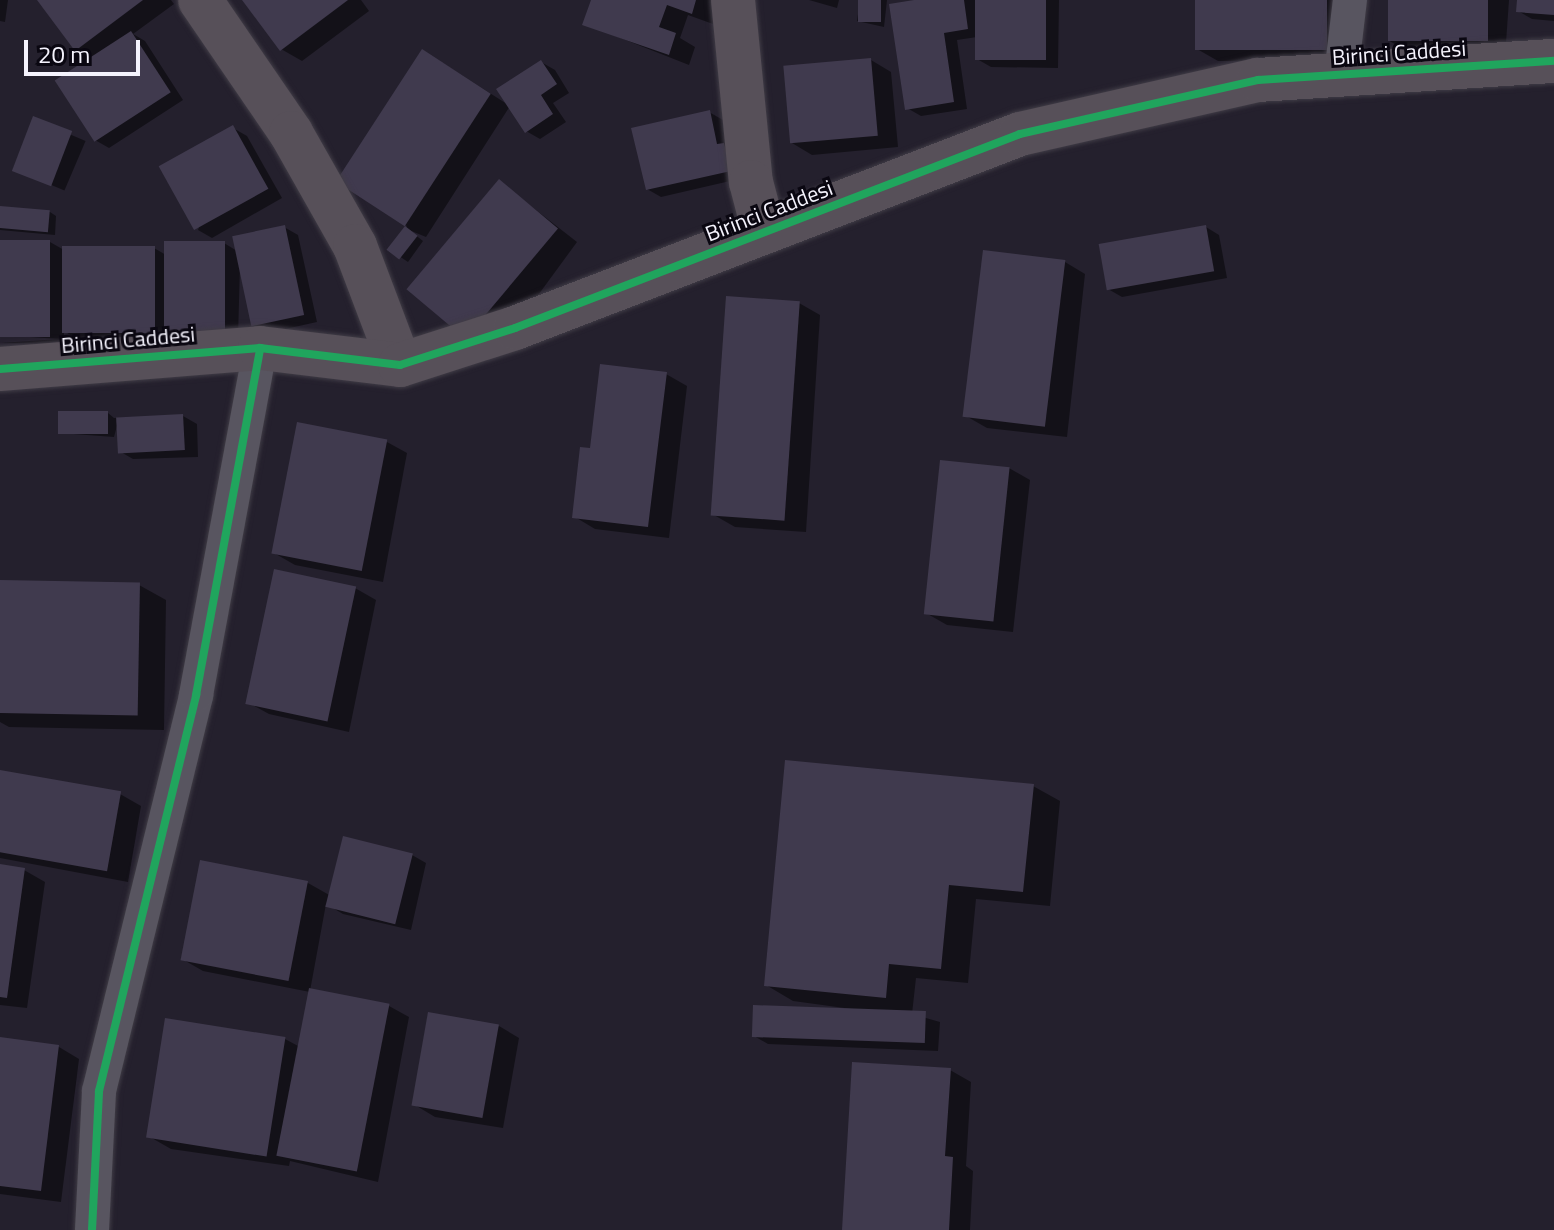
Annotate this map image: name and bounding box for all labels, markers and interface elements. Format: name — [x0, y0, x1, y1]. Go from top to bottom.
scale bar — [28, 24, 144, 74]
street label: Birinci Caddesi — [1331, 35, 1467, 71]
text: 20 m — [38, 36, 90, 72]
street label: Birinci Caddesi — [702, 175, 836, 247]
street label: Birinci Caddesi — [60, 321, 196, 359]

